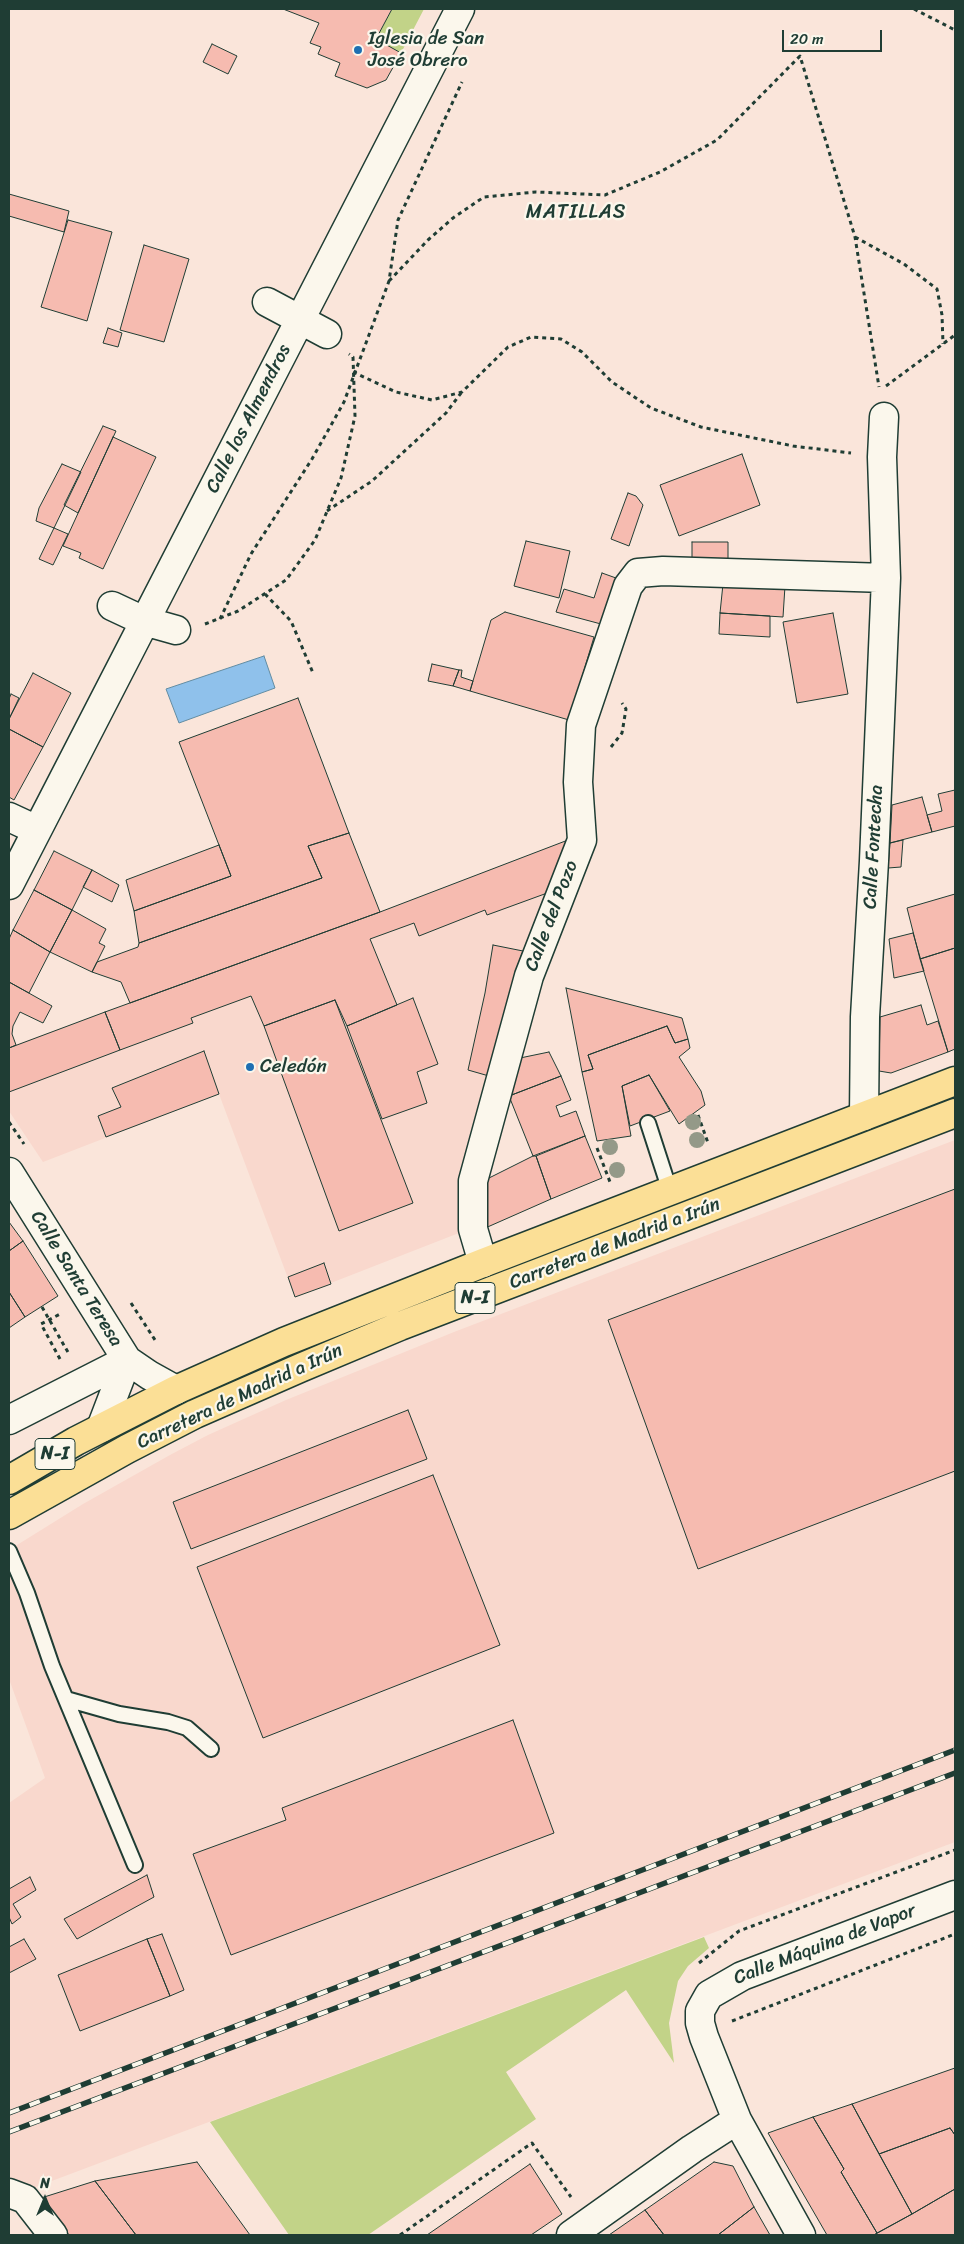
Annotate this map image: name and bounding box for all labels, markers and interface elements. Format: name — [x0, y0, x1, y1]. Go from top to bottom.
scale bar — [784, 20, 884, 52]
text: 20 m — [790, 26, 824, 52]
place label: Iglesia de San José Obrero — [368, 28, 484, 72]
marker: Iglesia de San José Obrero — [352, 44, 364, 56]
district label: MATILLAS — [526, 201, 626, 225]
street label: Calle los Almendros — [202, 341, 296, 497]
street label: Calle Fontecha — [859, 784, 889, 910]
street label: Calle del Pozo — [520, 857, 584, 975]
place label: Celedón — [260, 1056, 327, 1078]
marker: Celedón — [244, 1061, 256, 1073]
street label: Carretera de Madrid a Irún — [506, 1193, 724, 1295]
street label: Calle Santa Teresa — [25, 1207, 127, 1351]
road number: N-I — [455, 1282, 495, 1314]
street label: Carretera de Madrid a Irún — [134, 1339, 346, 1455]
road number: N-I — [35, 1438, 75, 1470]
street label: Calle Máquina de Vapor — [731, 1900, 919, 1990]
text: N — [40, 2171, 50, 2196]
north arrow — [20, 2174, 70, 2224]

